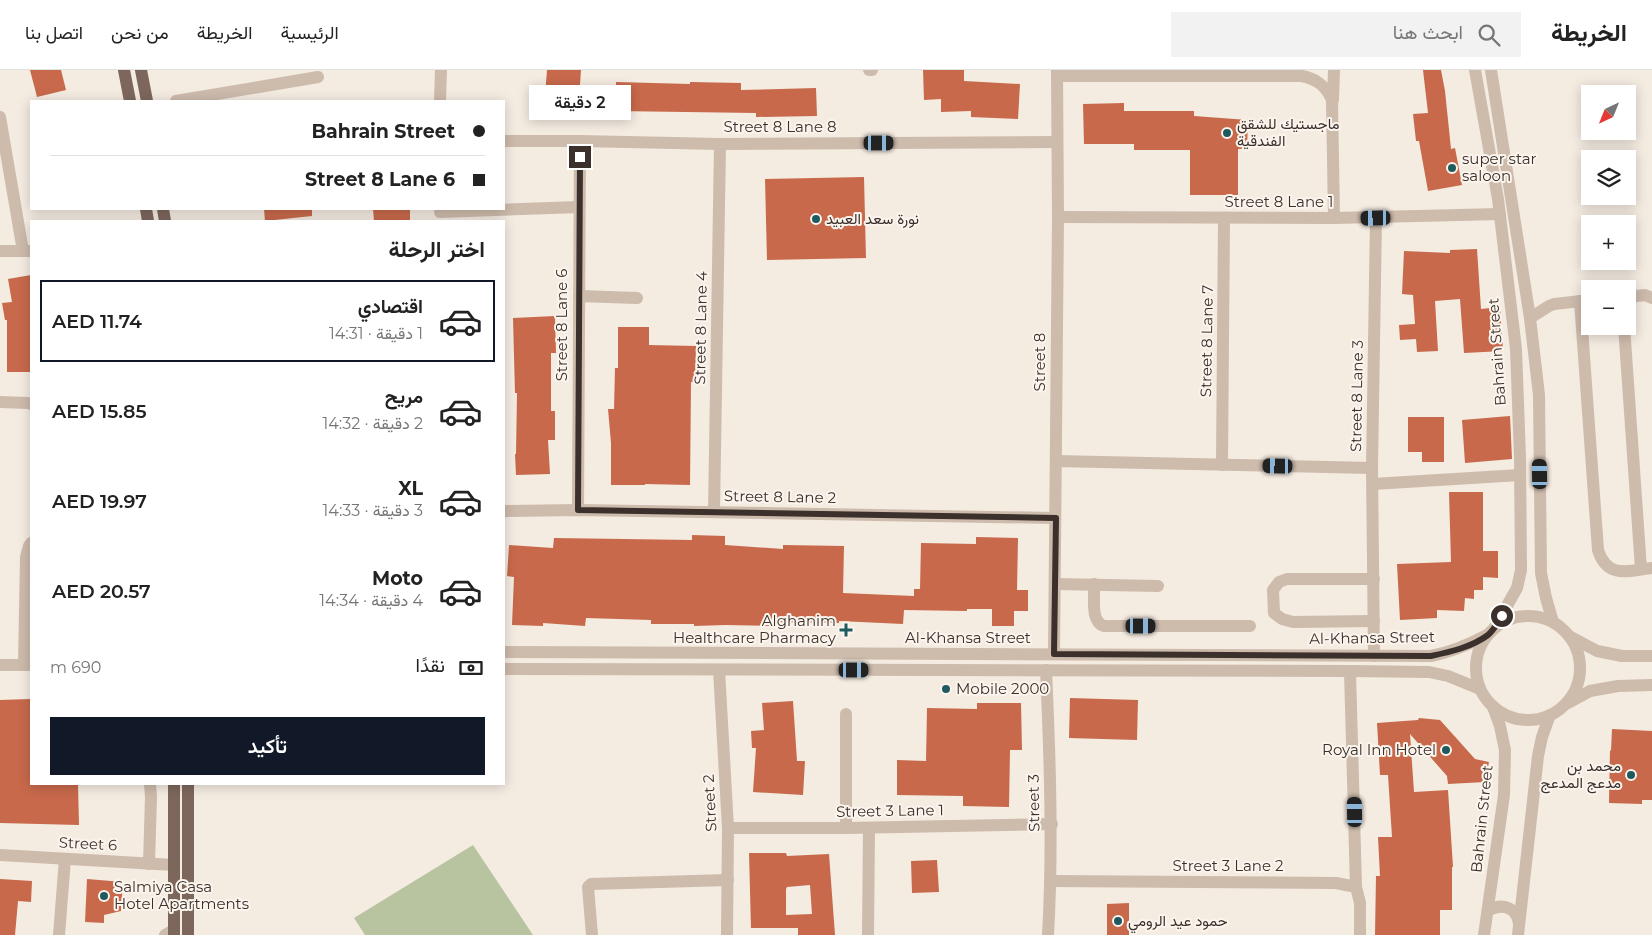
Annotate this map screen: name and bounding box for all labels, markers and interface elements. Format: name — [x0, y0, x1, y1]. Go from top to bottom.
search box — [1171, 12, 1521, 57]
text: الخريطة — [1551, 18, 1627, 47]
text: ابحث هنا — [1393, 21, 1463, 44]
icon: search — [1475, 21, 1503, 49]
text: اتصل بنا — [25, 22, 83, 44]
text: من نحن — [111, 22, 169, 44]
text: الخريطة — [197, 22, 252, 44]
text: الرئيسية — [280, 22, 339, 44]
callout: 2 دقيقة — [529, 84, 631, 119]
north arrow — [1581, 85, 1636, 140]
map controls — [1581, 85, 1636, 335]
text: 2 دقيقة — [554, 93, 606, 112]
place label: ماجستيك للشقق الفندقية — [1237, 114, 1340, 150]
street label: Street 8 Lane 8 — [723, 117, 837, 136]
text: Bahrain Street — [312, 120, 455, 143]
marker: ماجستيك للشقق الفندقية — [1221, 127, 1233, 139]
car — [864, 136, 894, 151]
route end — [569, 146, 591, 168]
place label: super star saloon — [1462, 149, 1537, 185]
button: layers — [1581, 150, 1636, 205]
marker: super star saloon — [1446, 162, 1458, 174]
text: Street 8 Lane 6 — [305, 168, 455, 191]
street label: Street 8 Lane 1 — [1224, 192, 1334, 211]
place label: نورة سعد العبيد — [826, 209, 919, 228]
car — [1360, 210, 1391, 226]
marker: نورة سعد العبيد — [810, 213, 822, 225]
button: + — [1581, 215, 1636, 270]
text: اختر الرحلة — [389, 236, 485, 263]
street label: Street 8 Lane 6 — [552, 269, 571, 381]
street label: Street 8 Lane 4 — [690, 271, 711, 385]
button: − — [1581, 280, 1636, 335]
street label: Street 8 Lane 7 — [1196, 284, 1217, 397]
text: اقتصادي — [358, 295, 423, 318]
street label: Bahrain Street — [1483, 297, 1510, 407]
icon: car — [438, 299, 483, 344]
text: AED 11.74 — [52, 310, 142, 333]
text: 1 دقيقة · 14:31 — [329, 324, 423, 343]
street label: Street 8 — [1030, 333, 1049, 391]
street label: Street 8 Lane 3 — [1346, 340, 1367, 452]
text: مريح — [385, 385, 423, 408]
icon: car — [438, 389, 483, 434]
text: AED 15.85 — [52, 400, 147, 423]
text: 2 دقيقة · 14:32 — [322, 414, 423, 433]
car — [1262, 458, 1293, 474]
car — [1532, 459, 1547, 489]
text: XL — [398, 477, 423, 500]
icon: car — [438, 479, 483, 524]
street label: Street 8 Lane 2 — [724, 486, 836, 507]
text: AED 19.97 — [52, 490, 147, 513]
text: 3 دقيقة · 14:33 — [323, 501, 423, 520]
text: Moto — [372, 567, 423, 590]
icon: car — [438, 569, 483, 614]
text: AED 20.57 — [52, 580, 151, 603]
text: 4 دقيقة · 14:34 — [319, 591, 423, 610]
route start — [1491, 605, 1513, 627]
place label: Alghanim Healthcare Pharmacy — [673, 611, 837, 647]
car — [1126, 619, 1156, 634]
marker: Alghanim Healthcare Pharmacy — [840, 624, 852, 636]
street label: Al-Khansa Street — [1309, 627, 1435, 648]
street label: Al-Khansa Street — [905, 628, 1031, 647]
text: نقدًا — [416, 654, 445, 677]
icon: cash — [457, 654, 485, 682]
text: 690 m — [50, 658, 101, 677]
car — [839, 663, 869, 678]
place label: Mobile 2000 — [956, 679, 1049, 698]
marker: Mobile 2000 — [940, 683, 952, 695]
button: تأكيد — [50, 717, 485, 775]
place label: Royal Inn Hotel — [1322, 740, 1436, 759]
marker: Royal Inn Hotel — [1440, 744, 1452, 756]
place label: محمد بن مدعج المدعج — [1540, 756, 1621, 794]
street label: Bahrain Street — [1466, 764, 1497, 874]
marker: محمد بن مدعج المدعج — [1625, 769, 1637, 781]
street label: Street 2 — [699, 774, 721, 832]
street label: Street 3 — [1023, 774, 1044, 832]
car — [1347, 797, 1362, 827]
street label: Street 3 Lane 1 — [836, 800, 944, 821]
street label: Street 6 — [58, 832, 118, 855]
street label: Street 3 Lane 2 — [1172, 856, 1284, 875]
place label: Salmiya Casa Hotel Apartments — [114, 877, 249, 913]
marker: Salmiya Casa Hotel Apartments — [98, 890, 110, 902]
place label: حمود عيد الرومي — [1128, 911, 1228, 934]
marker: حمود عيد الرومي — [1112, 915, 1124, 927]

